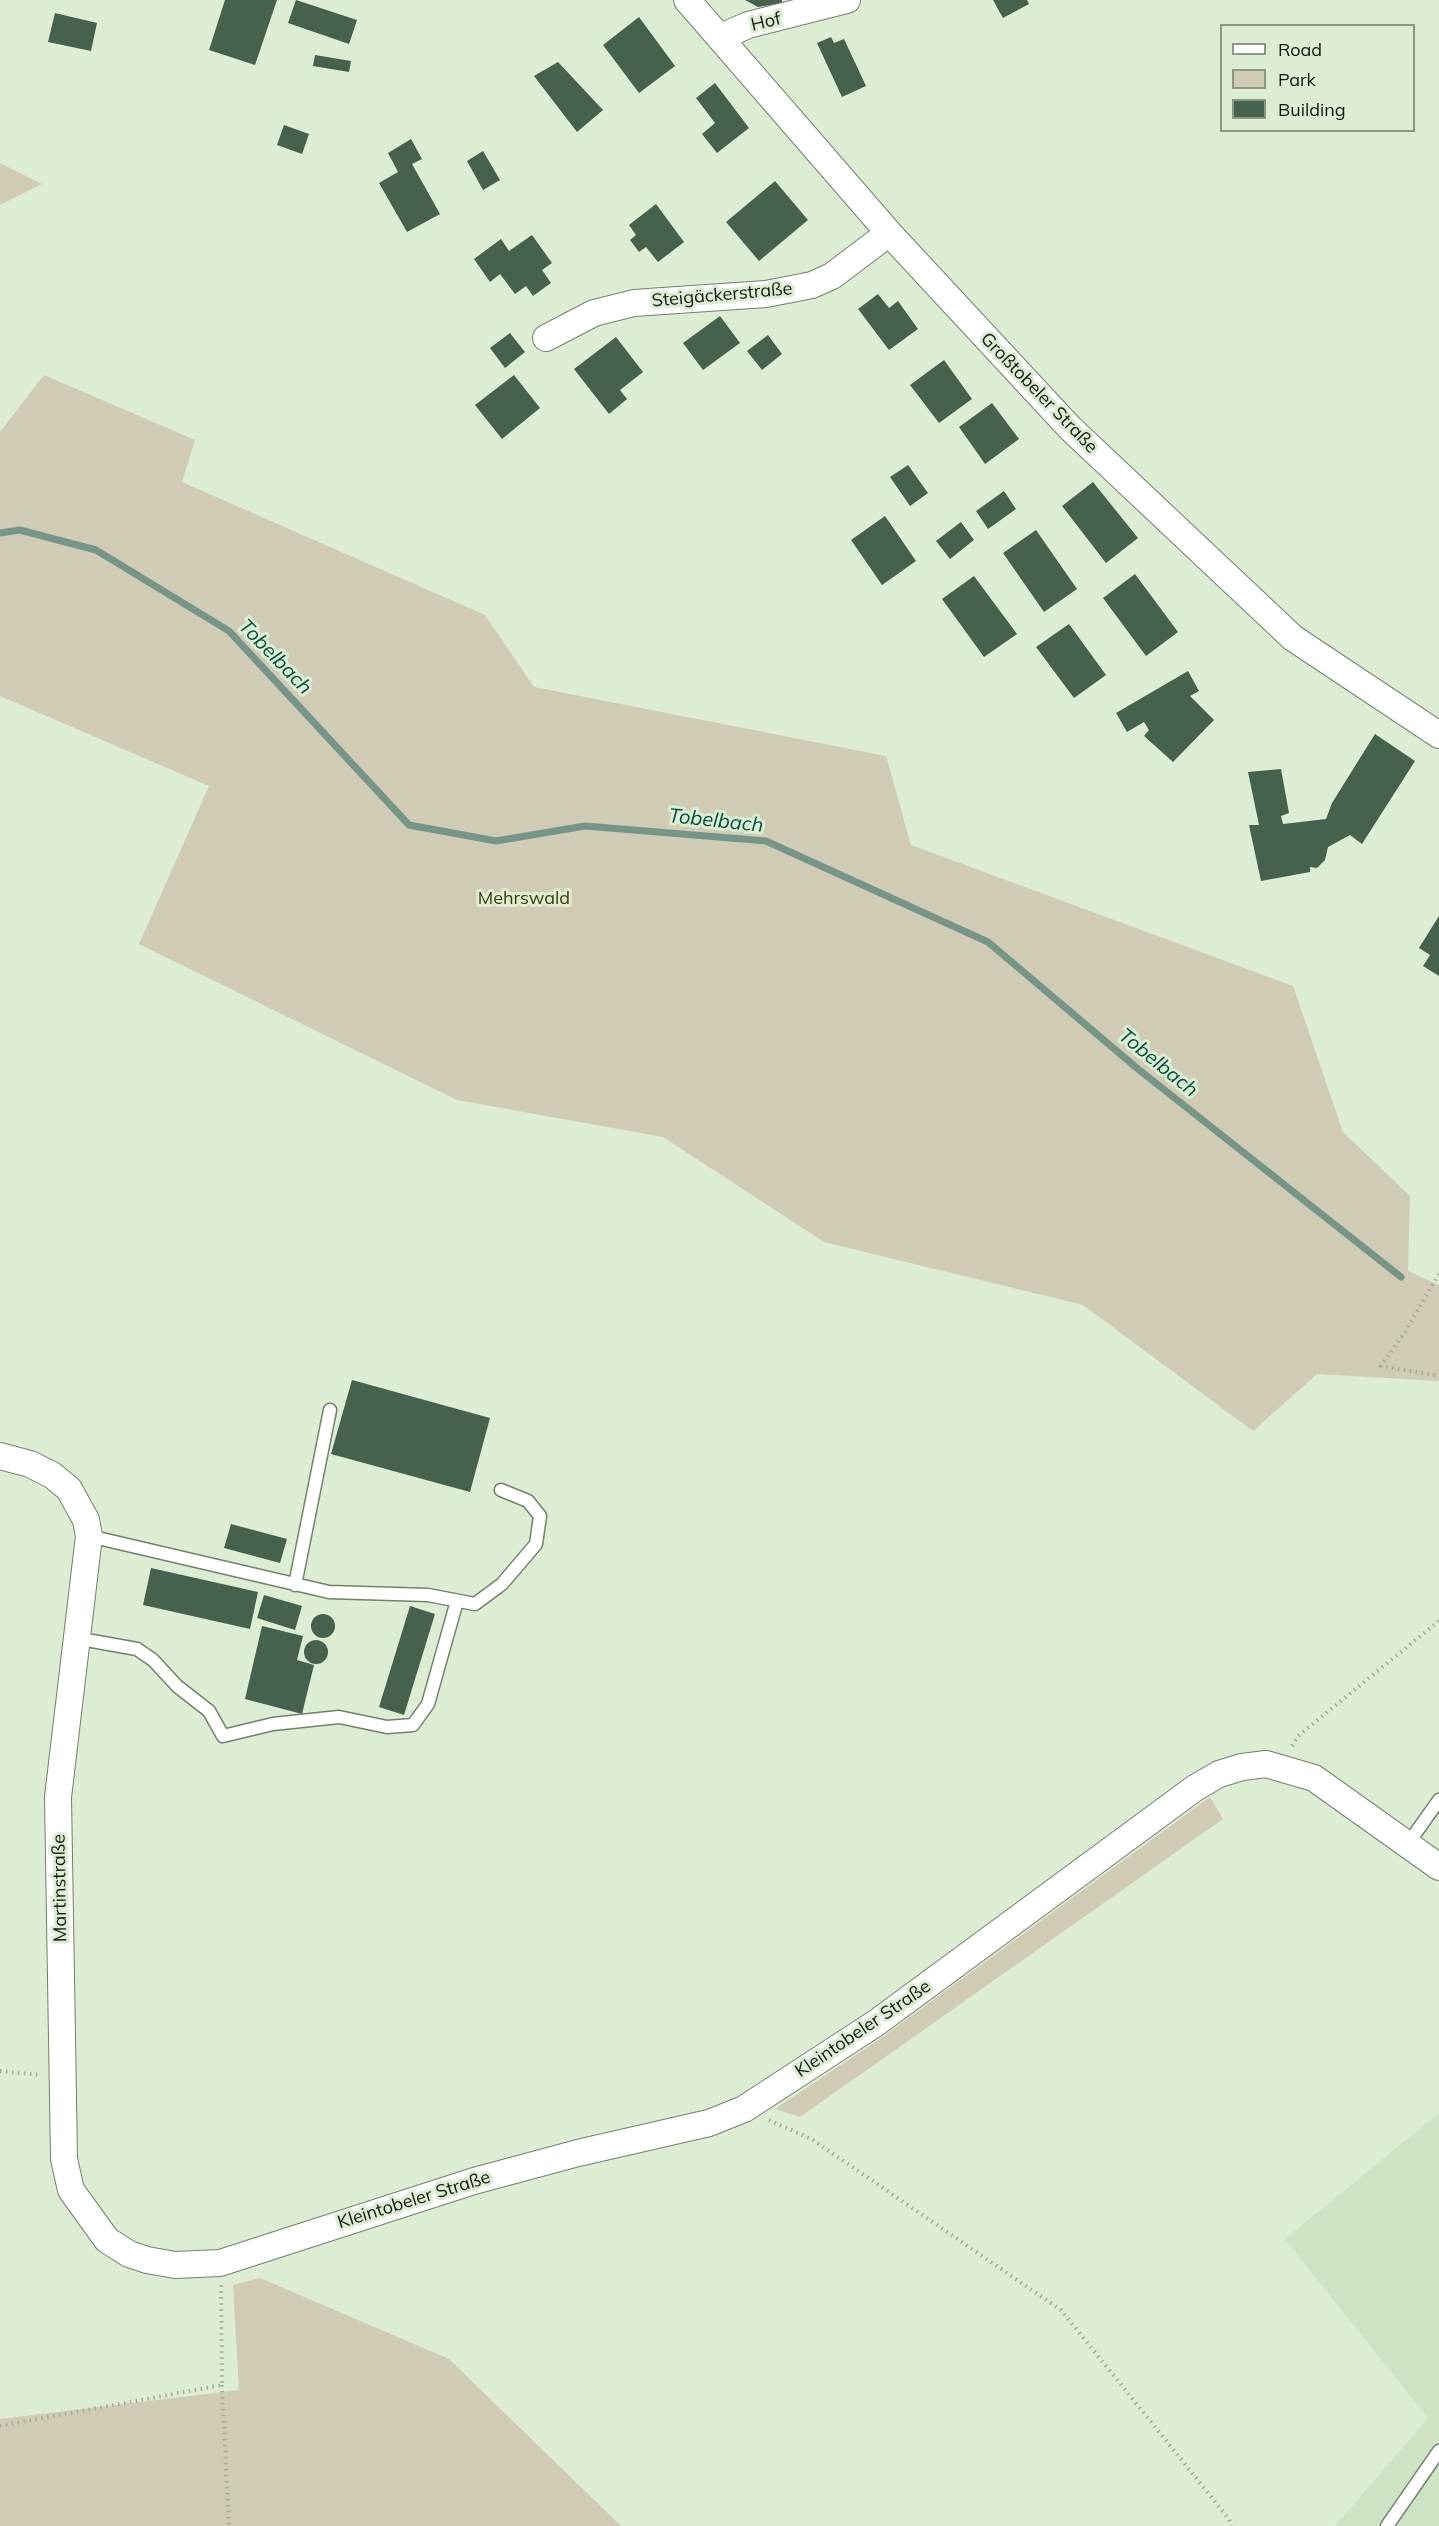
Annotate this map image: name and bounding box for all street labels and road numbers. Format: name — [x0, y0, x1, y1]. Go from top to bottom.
street label: Hof — [749, 8, 783, 36]
street label: Steigäckerstraße — [651, 278, 793, 312]
street label: Großtobeler Straße — [976, 328, 1102, 458]
street label: Martinstraße — [48, 1834, 72, 1942]
street label: Kleintobeler Straße — [791, 1976, 935, 2082]
street label: Kleintobeler Straße — [335, 2166, 493, 2234]

